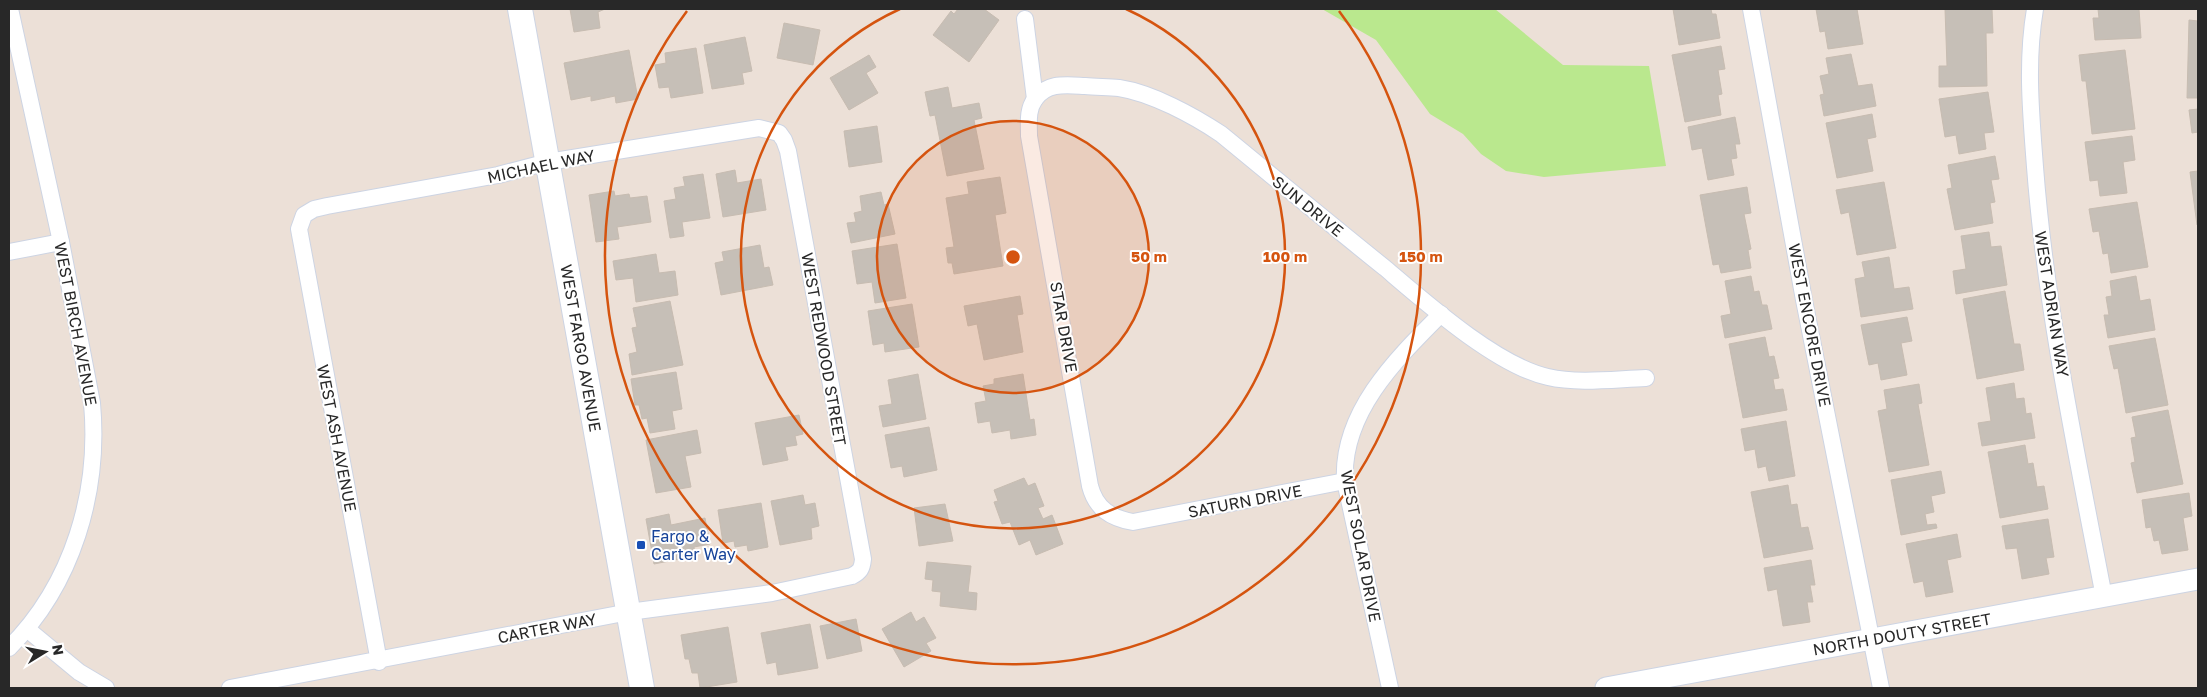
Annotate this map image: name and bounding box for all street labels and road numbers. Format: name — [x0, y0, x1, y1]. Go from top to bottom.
street label: MICHAEL WAY — [486, 145, 597, 187]
street label: SUN DRIVE — [1268, 171, 1348, 241]
street label: WEST ADRIAN WAY — [2031, 230, 2074, 379]
street label: WEST BIRCH AVENUE — [50, 241, 102, 407]
street label: WEST ENCORE DRIVE — [1784, 242, 1836, 408]
street label: WEST REDWOOD STREET — [797, 251, 851, 447]
street label: WEST FARGO AVENUE — [556, 263, 606, 433]
street label: STAR DRIVE — [1046, 280, 1082, 374]
street label: WEST ASH AVENUE — [313, 363, 361, 513]
street label: WEST SOLAR DRIVE — [1336, 469, 1386, 623]
street label: SATURN DRIVE — [1186, 480, 1304, 522]
street label: CARTER WAY — [496, 608, 599, 647]
street label: NORTH DOUTY STREET — [1811, 608, 1993, 660]

